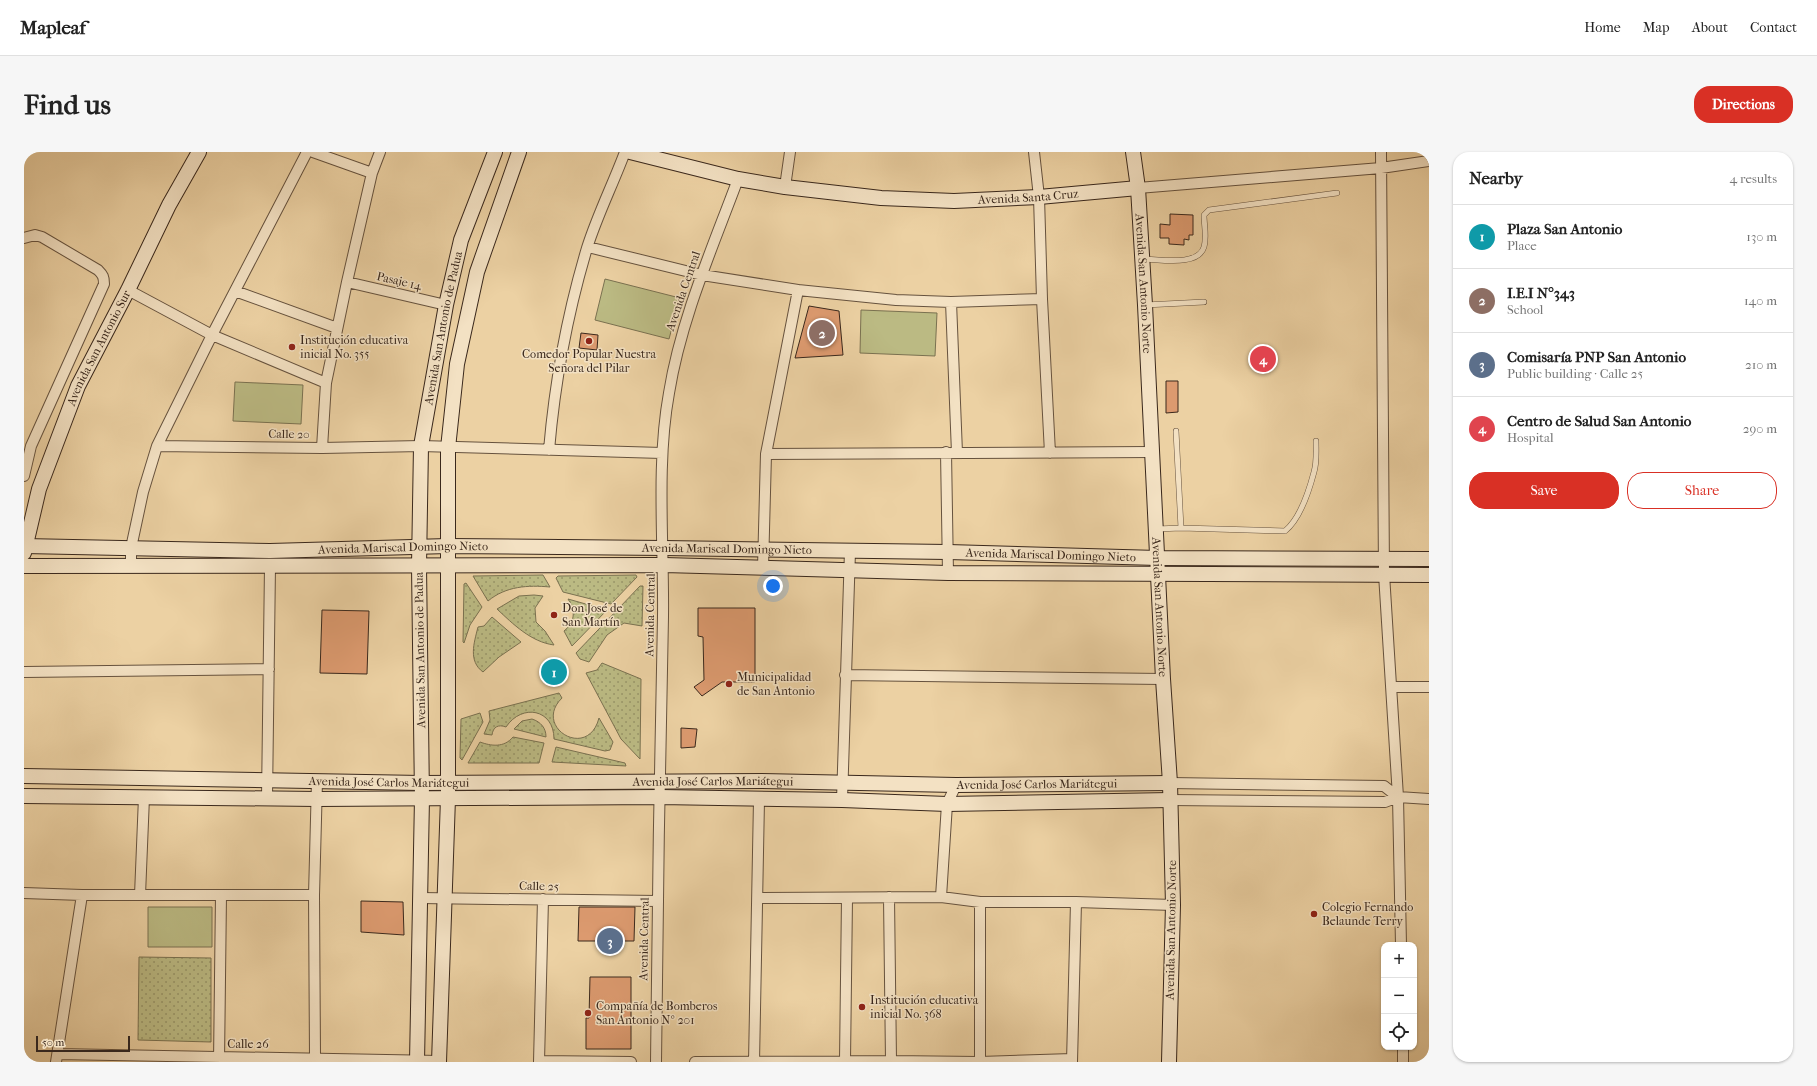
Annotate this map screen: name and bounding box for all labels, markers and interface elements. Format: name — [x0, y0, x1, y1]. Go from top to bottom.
text: Mapleaf — [20, 17, 86, 39]
text: Home — [1584, 19, 1621, 36]
text: Map — [1643, 19, 1670, 36]
text: About — [1692, 19, 1728, 36]
text: Contact — [1750, 19, 1797, 36]
button: Directions — [1694, 86, 1793, 123]
text: Find us — [24, 88, 111, 121]
text: Nearby — [1469, 168, 1523, 188]
text: 4 results — [1730, 171, 1777, 186]
street label: Avenida Santa Cruz — [977, 186, 1080, 207]
street label: Avenida San Antonio Norte — [1132, 212, 1154, 354]
text: Plaza San Antonio — [1507, 220, 1622, 238]
text: 1 — [1480, 229, 1484, 244]
text: 130 m — [1746, 229, 1777, 244]
text: Place — [1507, 238, 1537, 253]
street label: Avenida Central — [662, 249, 703, 334]
street label: Avenida San Antonio de Padua — [421, 250, 465, 407]
street label: Pasaje 14 — [375, 269, 424, 293]
text: I.E.I N°343 — [1507, 284, 1575, 302]
street label: Avenida San Antonio Sur — [64, 287, 134, 409]
text: 2 — [1479, 293, 1485, 308]
text: 140 m — [1744, 293, 1777, 308]
text: School — [1507, 302, 1543, 317]
pin: 2 — [809, 318, 835, 348]
place label: Institución educativa inicial No. 355 — [300, 333, 409, 361]
marker: Comedor Popular Nuestra Señora del Pilar — [584, 336, 594, 346]
marker: Institución educativa inicial No. 355 — [287, 342, 297, 352]
pin: 4 — [1250, 344, 1276, 374]
place label: Comedor Popular Nuestra Señora del Pilar — [522, 347, 656, 375]
text: Comisaría PNP San Antonio — [1507, 348, 1686, 366]
text: 3 — [1479, 357, 1485, 372]
text: 210 m — [1745, 357, 1777, 372]
text: Public building · Calle 25 — [1507, 366, 1643, 381]
text: Centro de Salud San Antonio — [1507, 412, 1691, 430]
text: 4 — [1478, 421, 1486, 436]
text: 290 m — [1743, 421, 1777, 436]
street label: Calle 20 — [268, 427, 310, 441]
text: Hospital — [1507, 430, 1554, 445]
button: Save — [1469, 472, 1619, 509]
button: Share — [1627, 472, 1777, 509]
street label: Avenida San Antonio Norte — [1149, 536, 1170, 677]
street label: Avenida Mariscal Domingo Nieto — [317, 539, 488, 557]
street label: Avenida Mariscal Domingo Nieto — [641, 541, 812, 557]
street label: Avenida Mariscal Domingo Nieto — [964, 545, 1136, 564]
street label: Avenida San Antonio de Padua — [412, 571, 428, 729]
street label: Avenida Central — [642, 572, 658, 658]
your location — [763, 576, 783, 596]
place label: Don José de San Martín — [562, 601, 623, 629]
marker: Don José de San Martín — [549, 610, 559, 620]
pin: 1 — [541, 657, 567, 687]
place label: Municipalidad de San Antonio — [737, 670, 815, 698]
marker: Municipalidad de San Antonio — [724, 679, 734, 689]
street label: Avenida José Carlos Mariátegui — [307, 774, 470, 790]
street label: Avenida José Carlos Mariátegui — [632, 774, 794, 789]
street label: Avenida José Carlos Mariátegui — [955, 776, 1118, 792]
street label: Avenida San Antonio Norte — [1163, 860, 1179, 1001]
street label: Calle 25 — [519, 879, 559, 893]
street label: Avenida Central — [636, 896, 652, 982]
place label: Colegio Fernando Belaunde Terry — [1322, 900, 1413, 928]
marker: Colegio Fernando Belaunde Terry — [1309, 909, 1319, 919]
pin: 3 — [597, 926, 623, 956]
map controls — [1381, 942, 1417, 1050]
button: + — [1381, 942, 1417, 978]
button: − — [1381, 978, 1417, 1014]
place label: Institución educativa inicial No. 368 — [870, 993, 979, 1021]
place label: Compañía de Bomberos San Antonio Nº 201 — [596, 999, 718, 1027]
marker: Institución educativa inicial No. 368 — [857, 1002, 867, 1012]
marker: Compañía de Bomberos San Antonio Nº 201 — [583, 1008, 593, 1018]
button: locate — [1381, 1014, 1417, 1050]
scale bar — [36, 1034, 130, 1053]
text: 50 m — [42, 1036, 64, 1049]
street label: Calle 26 — [227, 1037, 269, 1051]

